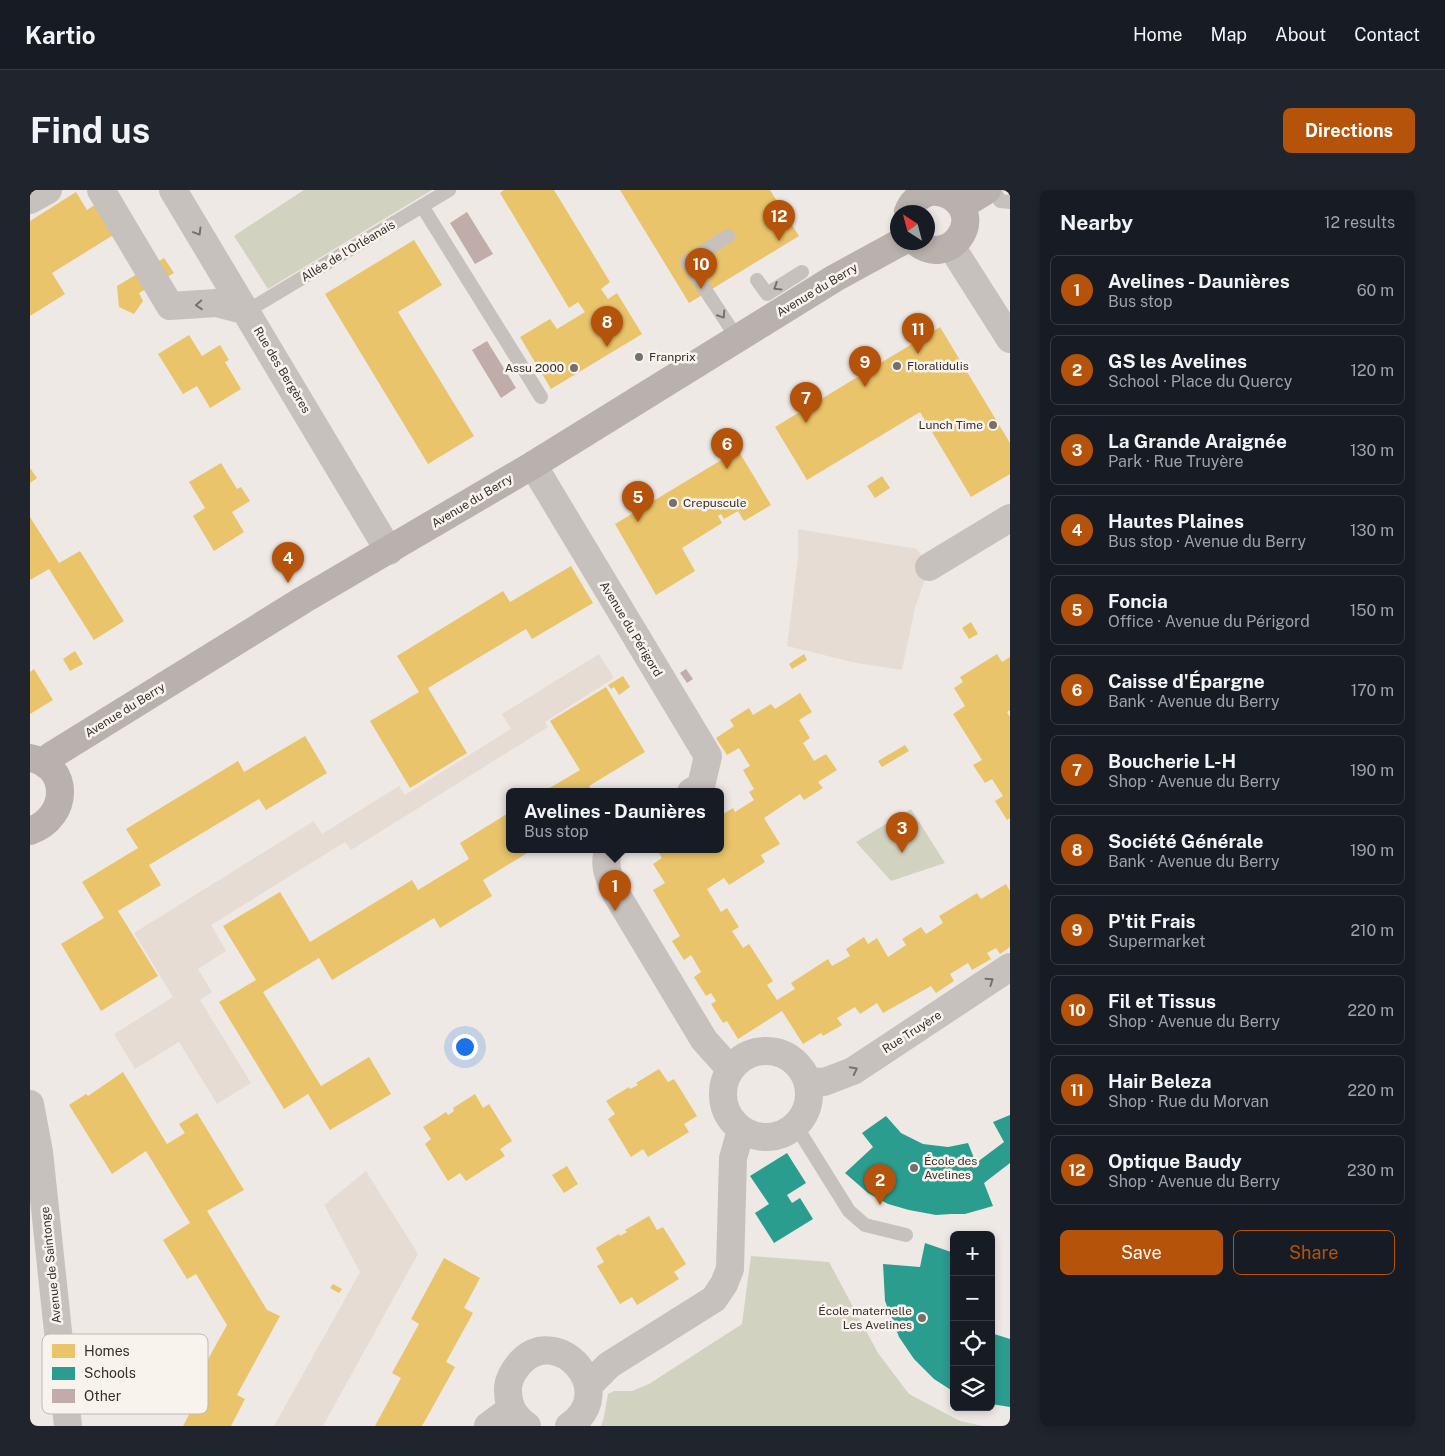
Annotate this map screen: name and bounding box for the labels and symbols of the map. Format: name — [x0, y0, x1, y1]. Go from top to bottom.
pin: 12 — [763, 200, 795, 241]
north arrow — [890, 205, 935, 250]
street label: Allée de l'Orléanais — [298, 217, 398, 285]
one-way arrow — [192, 226, 202, 235]
pin: 10 — [685, 248, 717, 289]
street label: Avenue du Berry — [774, 260, 860, 320]
one-way arrow — [773, 281, 782, 291]
one-way arrow — [195, 299, 203, 310]
pin: 8 — [591, 306, 623, 347]
one-way arrow — [715, 310, 725, 319]
pin: 11 — [902, 313, 934, 354]
street label: Rue des Bergères — [251, 324, 313, 416]
pin: 9 — [849, 346, 881, 387]
place label: Franprix — [649, 350, 696, 364]
marker: Franprix — [633, 351, 645, 363]
place label: Floralidulis — [907, 359, 969, 373]
marker: Floralidulis — [891, 360, 903, 372]
place label: Assu 2000 — [505, 361, 564, 375]
marker: Assu 2000 — [568, 362, 580, 374]
pin: 7 — [790, 382, 822, 423]
place label: Lunch Time — [918, 418, 983, 432]
marker: Lunch Time — [987, 419, 999, 431]
pin: 6 — [711, 428, 743, 469]
street label: Avenue du Berry — [429, 471, 515, 531]
pin: 5 — [622, 481, 654, 522]
place label: Crepuscule — [683, 496, 747, 510]
marker: Crepuscule — [667, 497, 679, 509]
pin: 4 — [272, 542, 304, 583]
street label: Avenue du Périgord — [597, 579, 665, 679]
street label: Avenue du Berry — [82, 679, 168, 740]
pin: 3 — [886, 812, 918, 853]
pin: 1 — [599, 870, 631, 911]
one-way arrow — [984, 978, 994, 987]
street label: Rue Truyère — [880, 1008, 944, 1056]
your location — [452, 1034, 478, 1060]
one-way arrow — [848, 1066, 857, 1076]
place label: École des Avelines — [924, 1154, 977, 1182]
marker: École des Avelines — [908, 1162, 920, 1174]
pin: 2 — [864, 1164, 896, 1205]
street label: Avenue de Saintonge — [38, 1206, 64, 1324]
place label: École maternelle Les Avelines — [818, 1304, 912, 1332]
marker: École maternelle Les Avelines — [916, 1312, 928, 1324]
legend — [42, 1334, 208, 1414]
text: Homes — [84, 1343, 130, 1359]
text: Schools — [84, 1365, 136, 1381]
text: Other — [84, 1388, 121, 1404]

